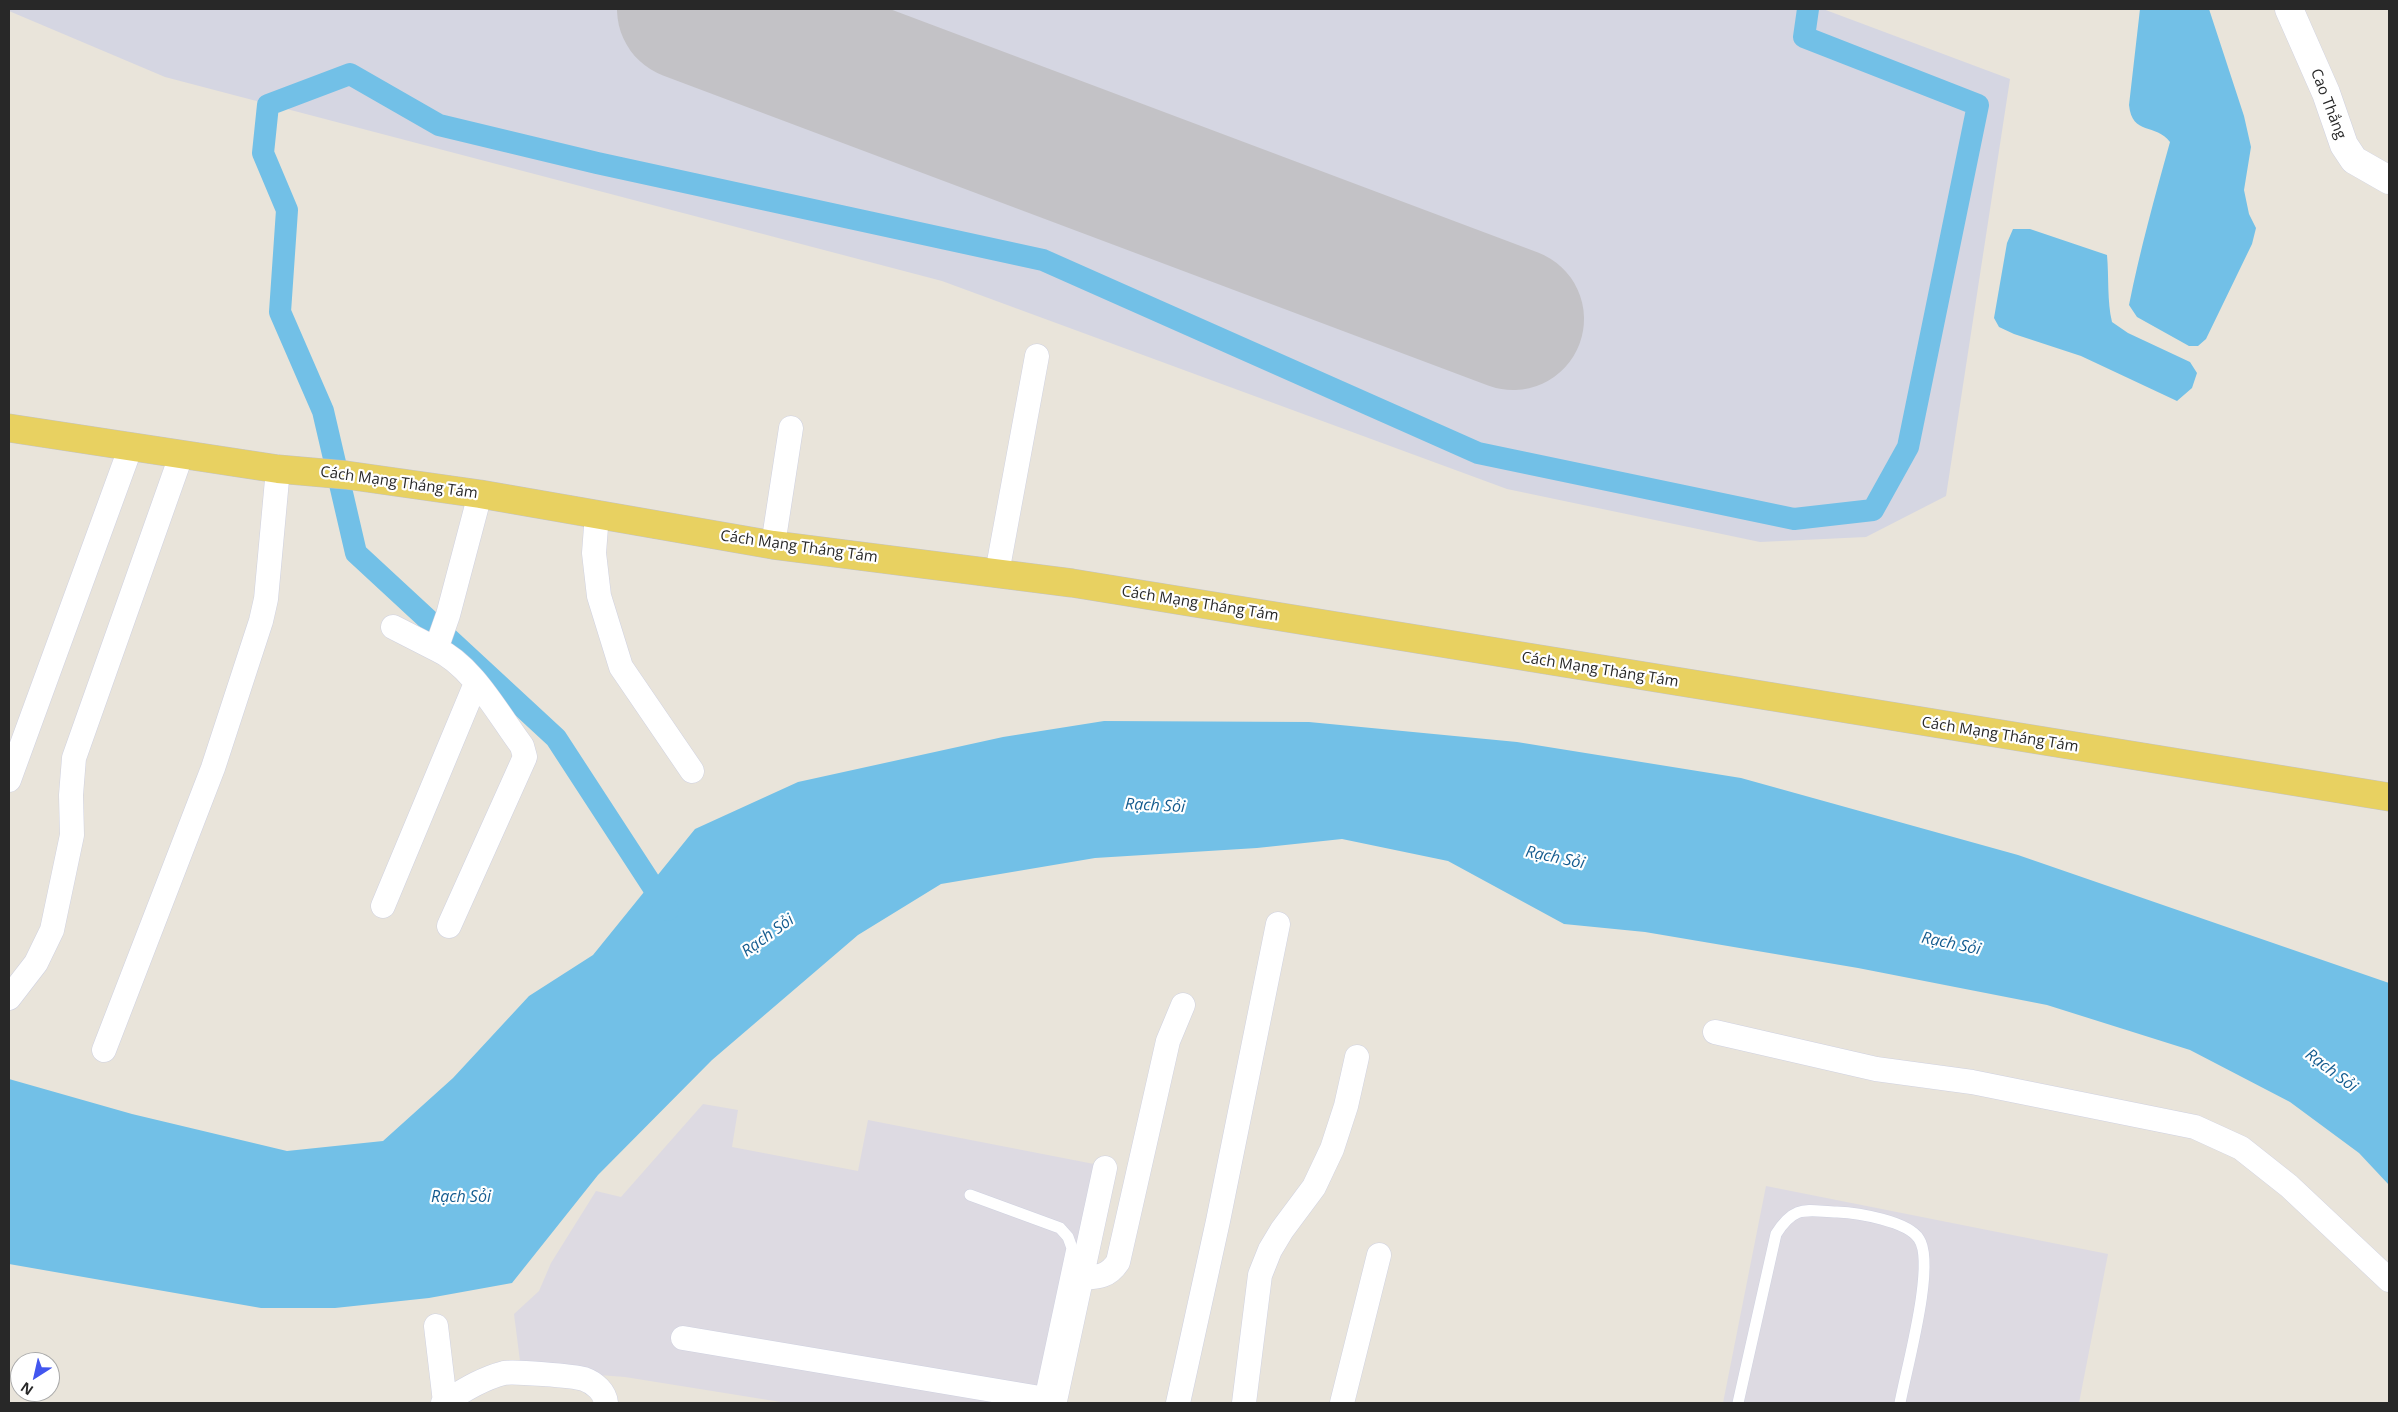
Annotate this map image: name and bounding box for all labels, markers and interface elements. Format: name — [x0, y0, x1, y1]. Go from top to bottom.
street label: Cao Thắng — [2306, 66, 2350, 142]
street label: Cách Mạng Tháng Tám — [319, 463, 479, 503]
street label: Cách Mạng Tháng Tám — [719, 527, 879, 567]
street label: Cách Mạng Tháng Tám — [1120, 583, 1280, 625]
street label: Cách Mạng Tháng Tám — [1520, 649, 1680, 691]
street label: Cách Mạng Tháng Tám — [1920, 714, 2080, 756]
water label: Rạch Sỏi — [1125, 795, 1185, 817]
water label: Rạch Sỏi — [1524, 842, 1586, 874]
water label: Rạch Sỏi — [738, 911, 798, 961]
water label: Rạch Sỏi — [1920, 928, 1982, 960]
water label: Rạch Sỏi — [2301, 1045, 2361, 1097]
water label: Rạch Sỏi — [431, 1187, 491, 1207]
north arrow — [10, 1352, 60, 1402]
text: N — [17, 1378, 37, 1400]

